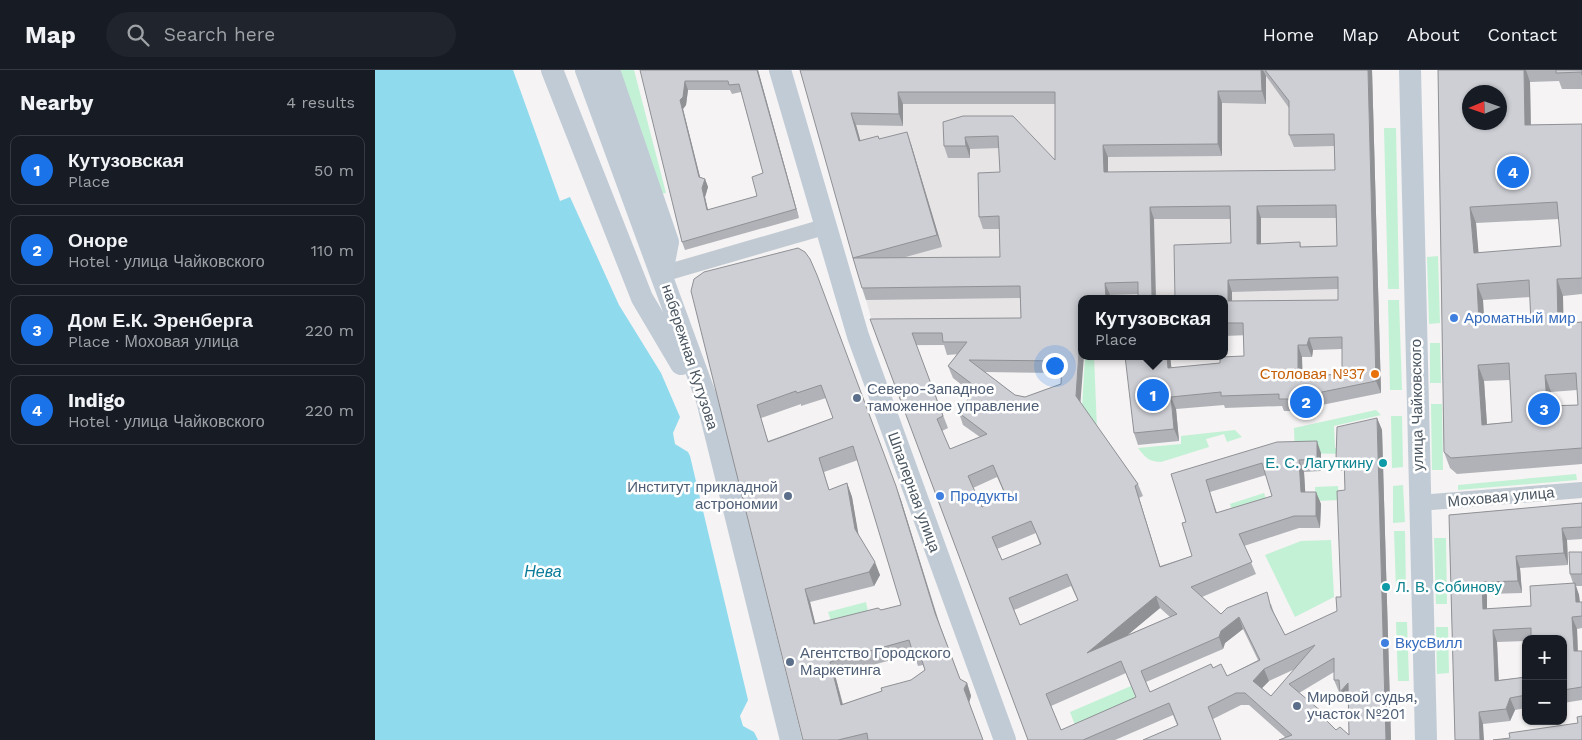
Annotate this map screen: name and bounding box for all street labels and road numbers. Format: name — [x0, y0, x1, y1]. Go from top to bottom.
street label: набережная Кутузова — [658, 282, 722, 433]
street label: улица Чайковского — [1407, 339, 1427, 471]
street label: Шпалерная улица — [884, 429, 944, 555]
street label: Моховая улица — [1447, 483, 1556, 511]

